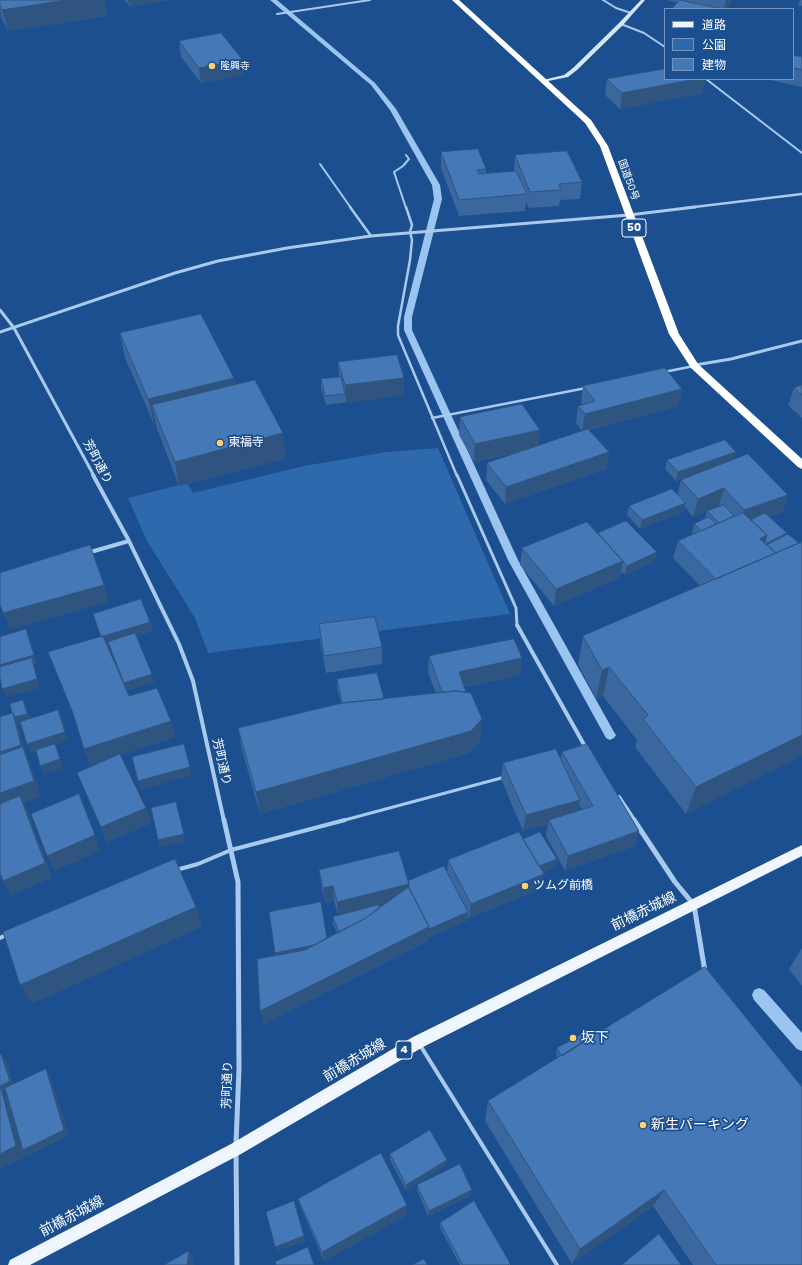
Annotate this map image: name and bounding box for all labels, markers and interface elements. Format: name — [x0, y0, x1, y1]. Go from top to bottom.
legend — [664, 8, 794, 80]
text: 道路 — [702, 16, 726, 33]
text: 公園 — [702, 36, 726, 53]
text: 建物 — [702, 56, 726, 73]
place label: 隆興寺 — [220, 60, 250, 72]
marker: 隆興寺 — [207, 61, 217, 71]
street label: 国道50号 — [615, 158, 641, 202]
road number: 50 — [622, 219, 646, 237]
place label: 東福寺 — [228, 436, 264, 450]
street label: 芳町通り — [79, 437, 115, 487]
marker: 東福寺 — [215, 438, 225, 448]
street label: 芳町通り — [209, 737, 233, 787]
place label: ツムグ前橋 — [533, 879, 593, 893]
marker: ツムグ前橋 — [520, 881, 530, 891]
street label: 前橋赤城線 — [609, 889, 679, 935]
place label: 坂下 — [581, 1030, 609, 1046]
marker: 坂下 — [568, 1033, 578, 1043]
street label: 前橋赤城線 — [321, 1036, 389, 1086]
road number: 4 — [396, 1041, 412, 1059]
street label: 芳町通り — [220, 1061, 236, 1109]
place label: 新生パーキング — [651, 1117, 749, 1133]
marker: 新生パーキング — [638, 1120, 648, 1130]
street label: 前橋赤城線 — [37, 1193, 107, 1241]

